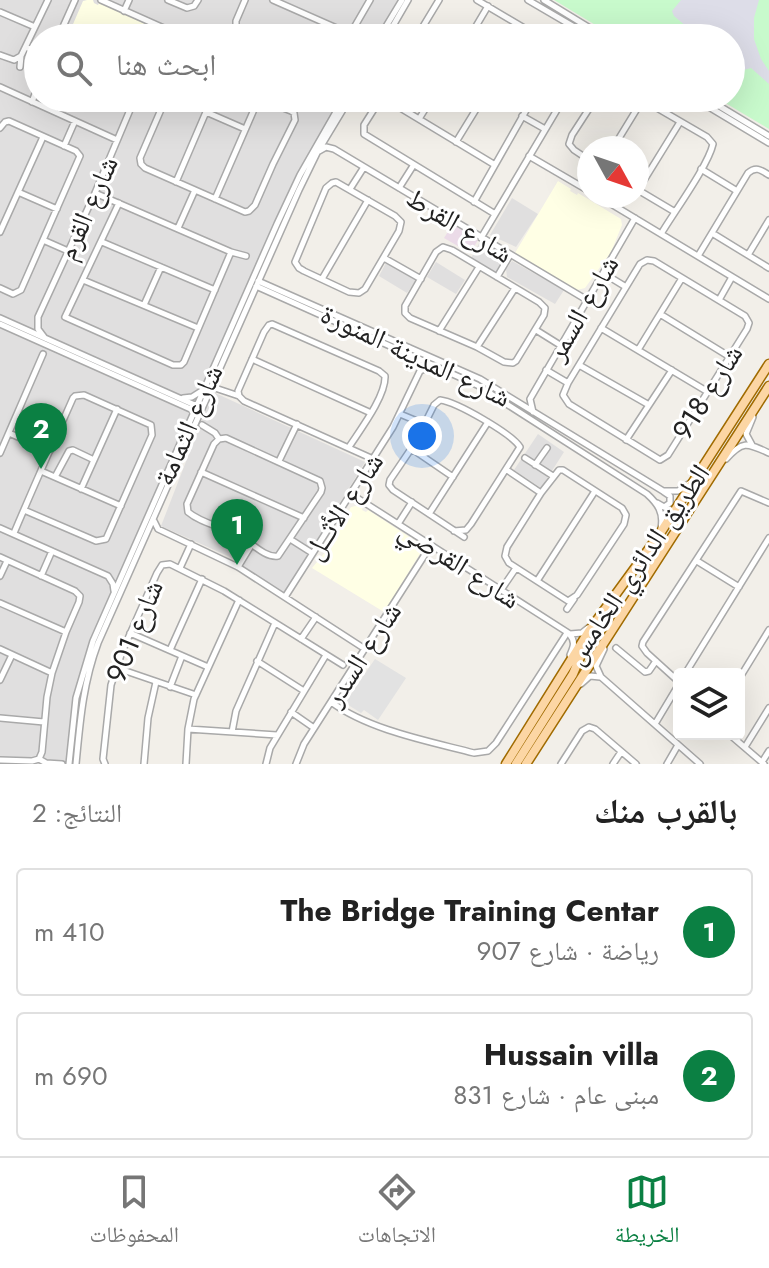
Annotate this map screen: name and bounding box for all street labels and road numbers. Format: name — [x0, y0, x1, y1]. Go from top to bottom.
street label: شارع القرم — [46, 150, 129, 267]
street label: شارع القرط — [399, 177, 521, 273]
street label: شارع السمر — [535, 248, 629, 369]
street label: شارع المدينة المنورة — [314, 293, 518, 417]
street label: شارع 918 — [662, 337, 753, 448]
street label: شارع الثمامة — [144, 358, 233, 492]
street label: شارع الأثــل — [293, 444, 393, 568]
street label: الطريق الدائري الخامس — [555, 456, 722, 674]
street label: شارع القرضي — [390, 510, 529, 621]
street label: شارع 901 — [95, 574, 174, 689]
street label: شارع السدر — [313, 594, 411, 715]

